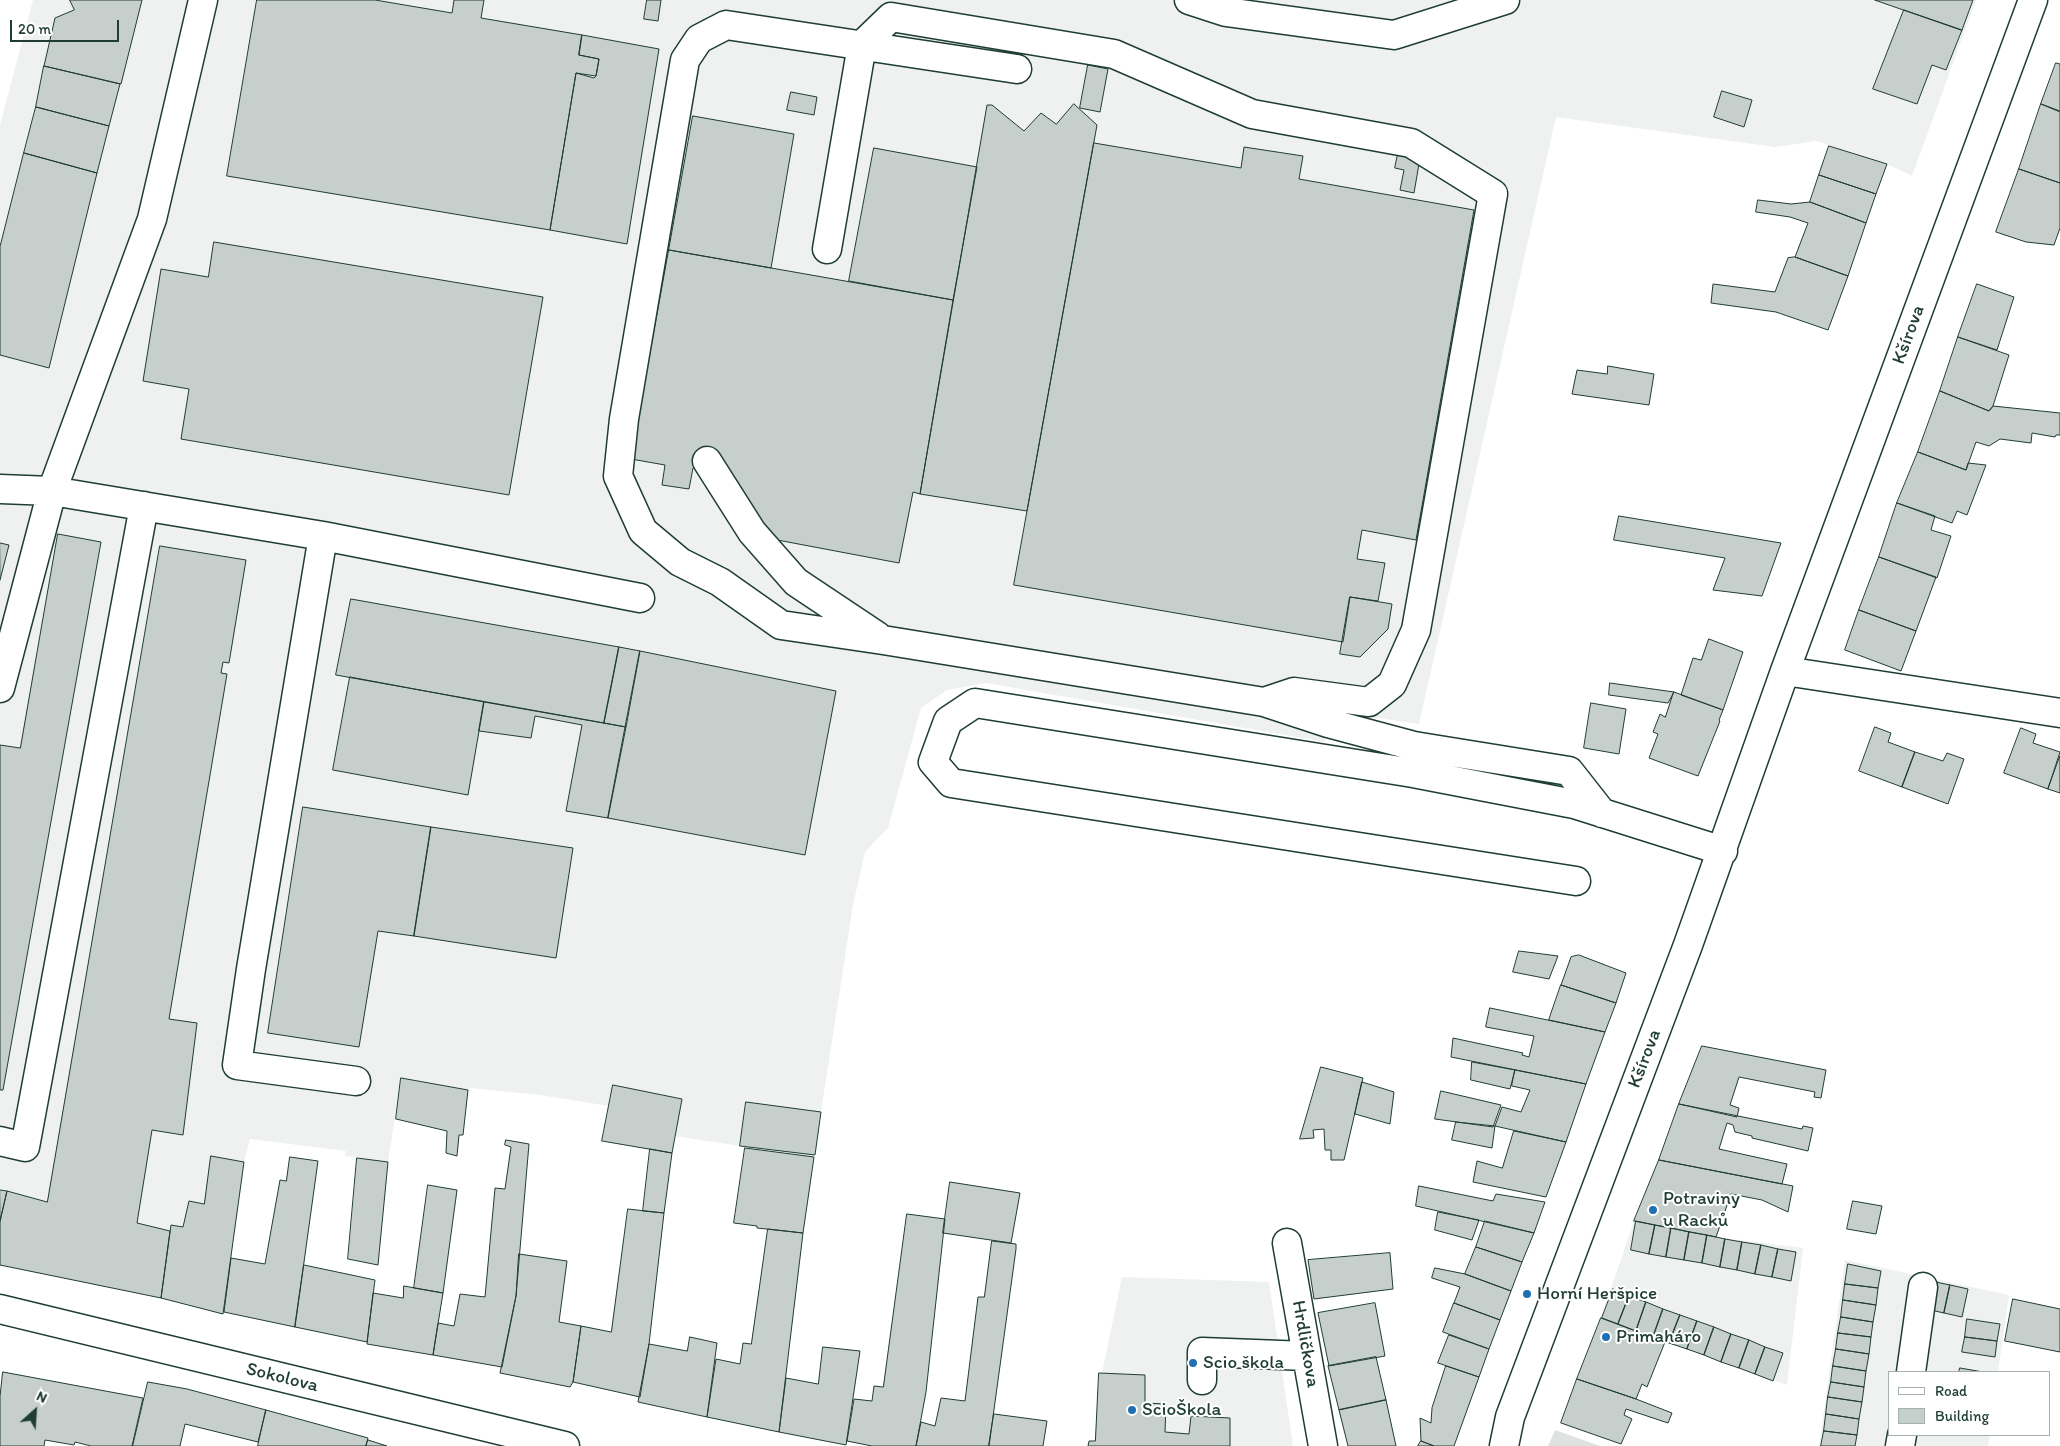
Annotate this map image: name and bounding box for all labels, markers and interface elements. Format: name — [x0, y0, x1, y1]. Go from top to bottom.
scale bar — [12, 10, 121, 42]
text: 20 m — [18, 20, 51, 38]
street label: Kšírova — [1888, 302, 1930, 368]
street label: Kšírova — [1623, 1026, 1667, 1092]
place label: Potraviny u Racků — [1663, 1188, 1740, 1232]
marker: Potraviny u Racků — [1647, 1204, 1659, 1216]
place label: Horní Heršpice — [1537, 1283, 1657, 1305]
marker: Horní Heršpice — [1521, 1288, 1533, 1300]
street label: Hrdličkova — [1286, 1299, 1324, 1389]
place label: Primaháro — [1616, 1326, 1701, 1348]
marker: Primaháro — [1600, 1331, 1612, 1343]
place label: Scio škola — [1203, 1352, 1284, 1374]
marker: Scio škola — [1187, 1357, 1199, 1369]
street label: Sokolova — [244, 1358, 320, 1398]
legend — [1888, 1371, 2050, 1436]
text: Road — [1935, 1382, 1967, 1400]
north arrow — [10, 1386, 60, 1436]
text: N — [34, 1387, 50, 1407]
place label: ScioŠkola — [1142, 1399, 1221, 1421]
marker: ScioŠkola — [1126, 1404, 1138, 1416]
text: Building — [1935, 1407, 1989, 1425]

